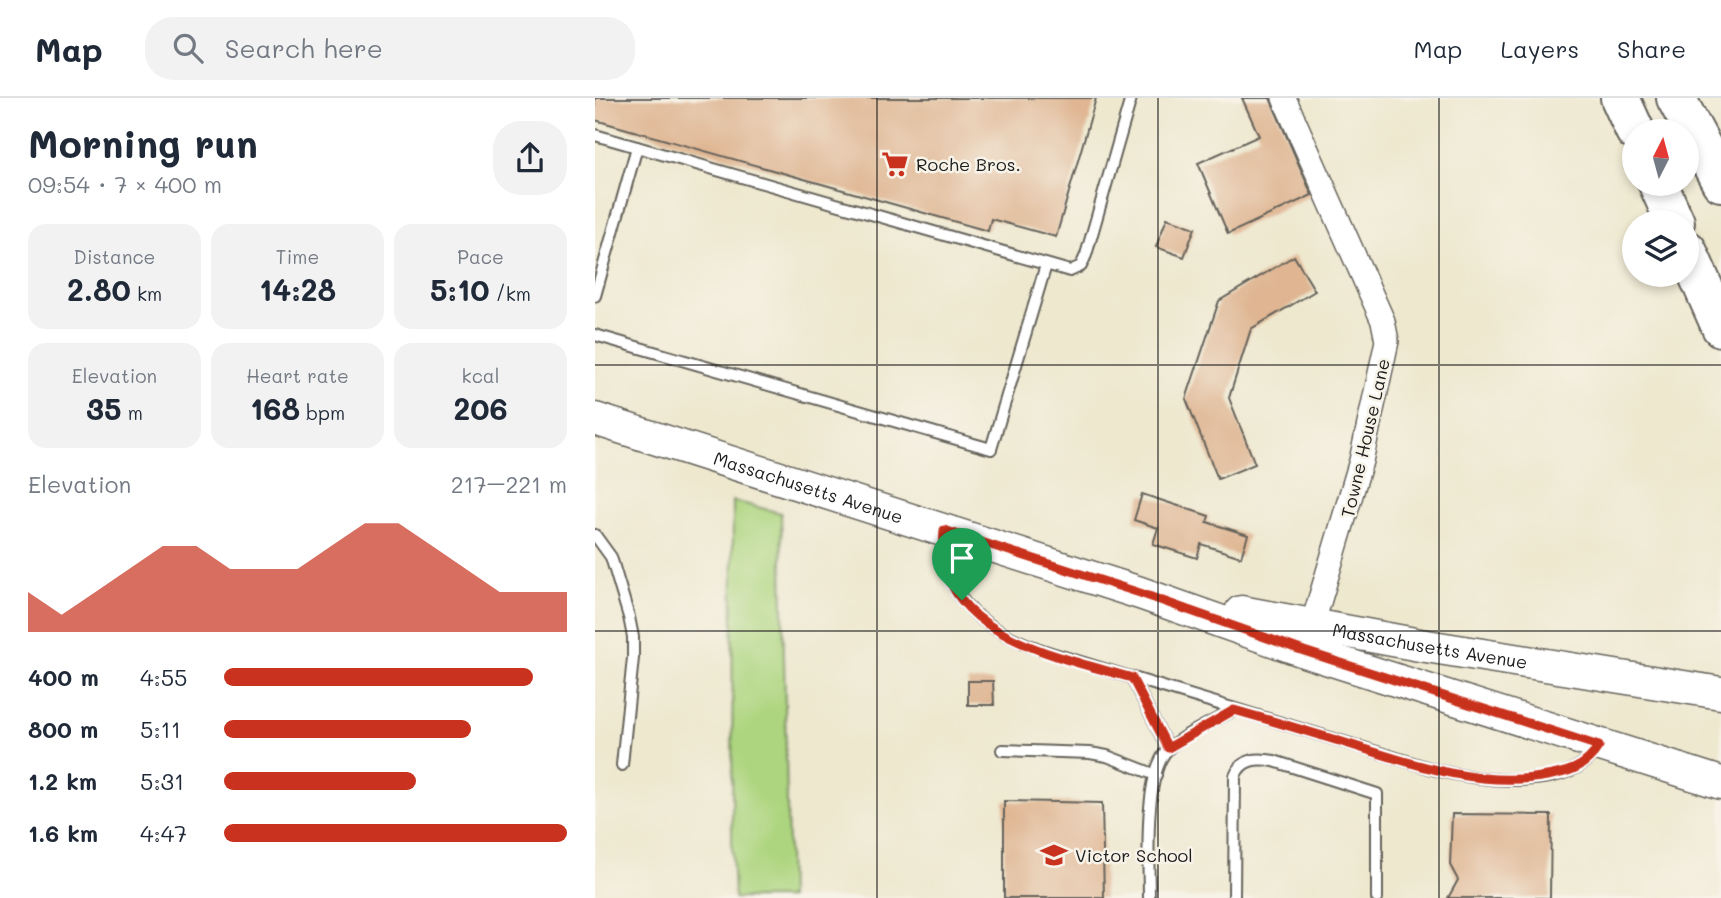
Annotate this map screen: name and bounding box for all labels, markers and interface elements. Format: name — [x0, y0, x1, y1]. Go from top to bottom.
search box — [145, 17, 635, 80]
text: Map — [35, 27, 103, 70]
icon: search — [169, 29, 207, 67]
text: Search here — [225, 31, 383, 65]
text: Map — [1414, 33, 1462, 64]
text: Layers — [1500, 33, 1579, 64]
text: Share — [1617, 33, 1686, 64]
text: Morning run — [28, 118, 258, 168]
north arrow — [1622, 119, 1699, 196]
map controls — [1622, 119, 1699, 287]
button: share — [493, 121, 567, 195]
supermarket icon: Roche Bros. — [880, 149, 910, 179]
place label: Roche Bros. — [916, 152, 1021, 176]
text: 09:54 · 7 × 400 m — [28, 169, 222, 199]
button: layers — [1622, 210, 1699, 287]
text: Distance — [74, 244, 155, 269]
text: Time — [276, 244, 319, 269]
text: Pace — [457, 244, 504, 269]
text: 2.80 — [67, 269, 131, 309]
text: 14:28 — [259, 269, 336, 309]
text: 5:10 — [430, 269, 490, 309]
text: km — [131, 281, 162, 306]
text: /km — [490, 281, 531, 306]
street label: Towne House Lane — [1335, 356, 1395, 520]
text: Elevation — [72, 363, 157, 388]
text: Heart rate — [246, 363, 349, 388]
text: kcal — [462, 363, 499, 388]
text: 35 — [86, 388, 122, 428]
text: 168 — [250, 388, 300, 428]
text: 206 — [453, 388, 508, 428]
text: m — [122, 400, 143, 425]
text: bpm — [300, 400, 345, 425]
street label: Massachusetts Avenue — [711, 446, 906, 529]
text: Elevation — [28, 469, 131, 499]
text: 217–221 m — [451, 469, 567, 499]
pin — [932, 528, 992, 600]
icon: arrive — [943, 539, 981, 577]
street label: Massachusetts Avenue — [1331, 617, 1529, 674]
text: 400 m — [28, 662, 99, 692]
text: 4:55 — [140, 662, 187, 692]
text: 800 m — [28, 714, 98, 744]
text: 5:11 — [140, 714, 181, 744]
text: 1.2 km — [28, 766, 97, 796]
text: 5:31 — [140, 766, 184, 796]
text: 1.6 km — [28, 818, 98, 848]
text: 4:47 — [140, 818, 187, 848]
school or university icon: Victor School — [1039, 840, 1069, 870]
place label: Victor School — [1075, 843, 1193, 867]

